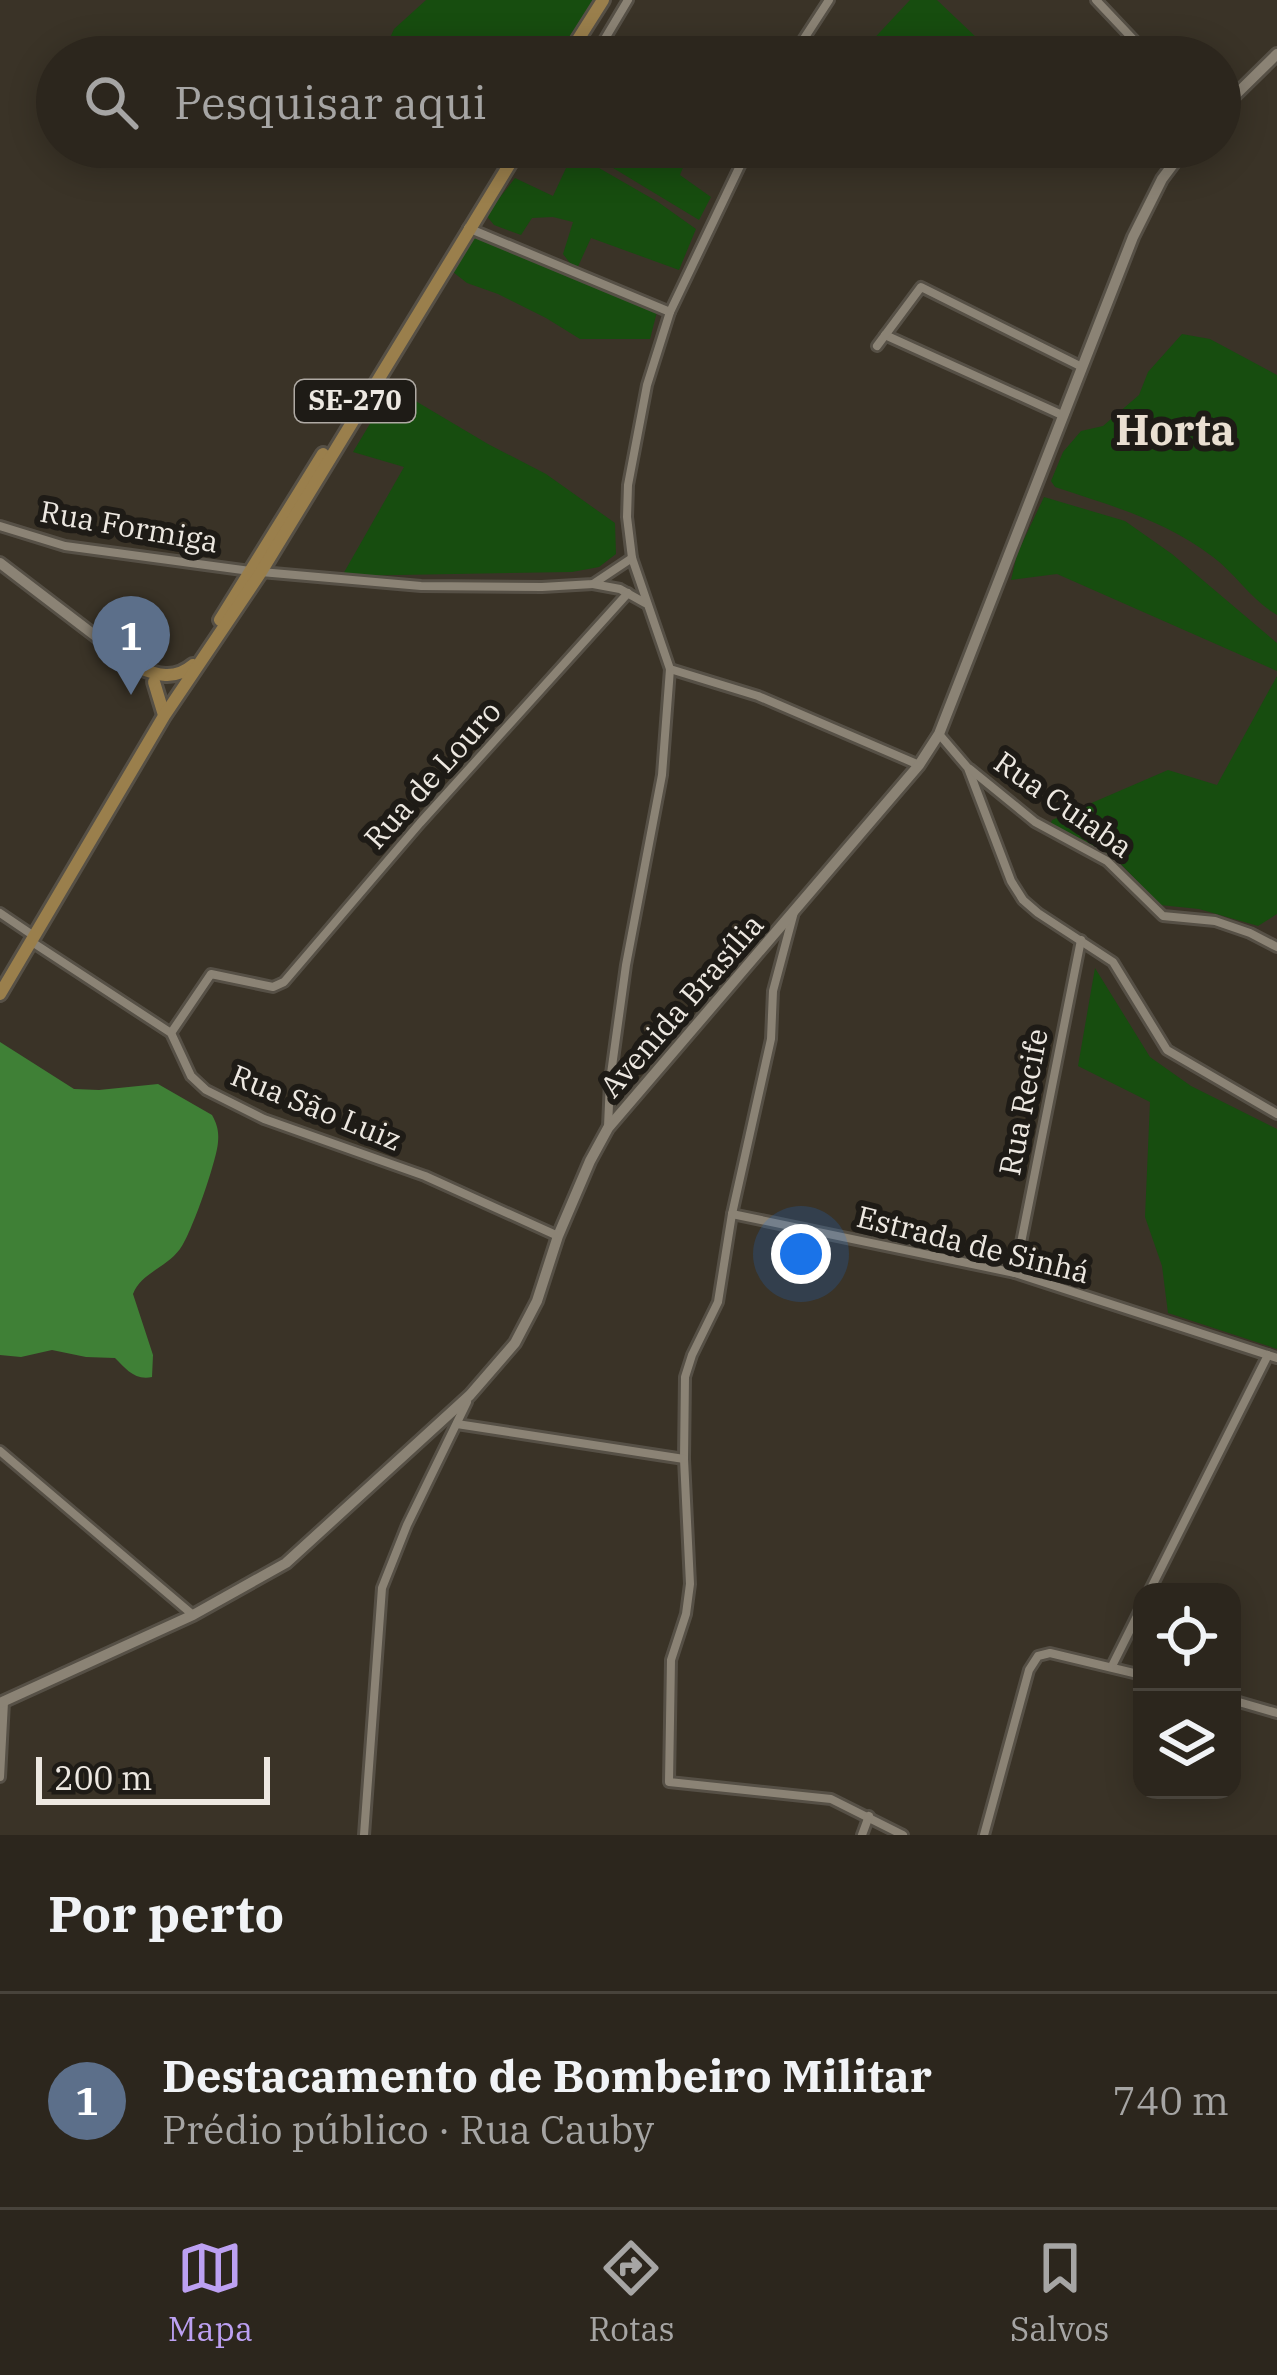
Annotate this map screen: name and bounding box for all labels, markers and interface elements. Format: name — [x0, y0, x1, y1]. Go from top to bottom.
search box — [36, 36, 1241, 168]
icon: search — [78, 69, 144, 135]
text: Pesquisar aqui — [174, 73, 487, 131]
road number: SE-270 — [295, 380, 415, 422]
district label: Horta — [1115, 402, 1235, 457]
street label: Rua Formiga — [37, 491, 221, 560]
pin: 1 — [92, 596, 170, 695]
street label: Rua de Louro — [355, 692, 509, 856]
street label: Rua Cuiaba — [987, 742, 1141, 866]
street label: Avenida Brasília — [591, 905, 771, 1105]
street label: Rua Recife — [989, 1025, 1056, 1178]
street label: Rua São Luiz — [226, 1055, 408, 1159]
street label: Estrada de Sinhá — [853, 1196, 1094, 1291]
your location — [771, 1224, 831, 1284]
map controls — [1133, 1583, 1241, 1799]
button: locate — [1133, 1583, 1241, 1691]
button: layers — [1133, 1691, 1241, 1799]
scale bar — [36, 1751, 270, 1804]
text: 200 m — [54, 1756, 153, 1799]
text: Por perto — [48, 1880, 284, 1946]
text: Destacamento de Bombeiro Militar — [162, 2046, 932, 2104]
text: 1 — [75, 2075, 99, 2126]
text: 740 m — [1113, 2075, 1229, 2126]
text: Prédio público · Rua Cauby — [162, 2104, 654, 2155]
tab: Mapa — [168, 2235, 253, 2350]
tab: Rotas — [588, 2235, 675, 2350]
tab: Salvos — [1010, 2235, 1109, 2350]

